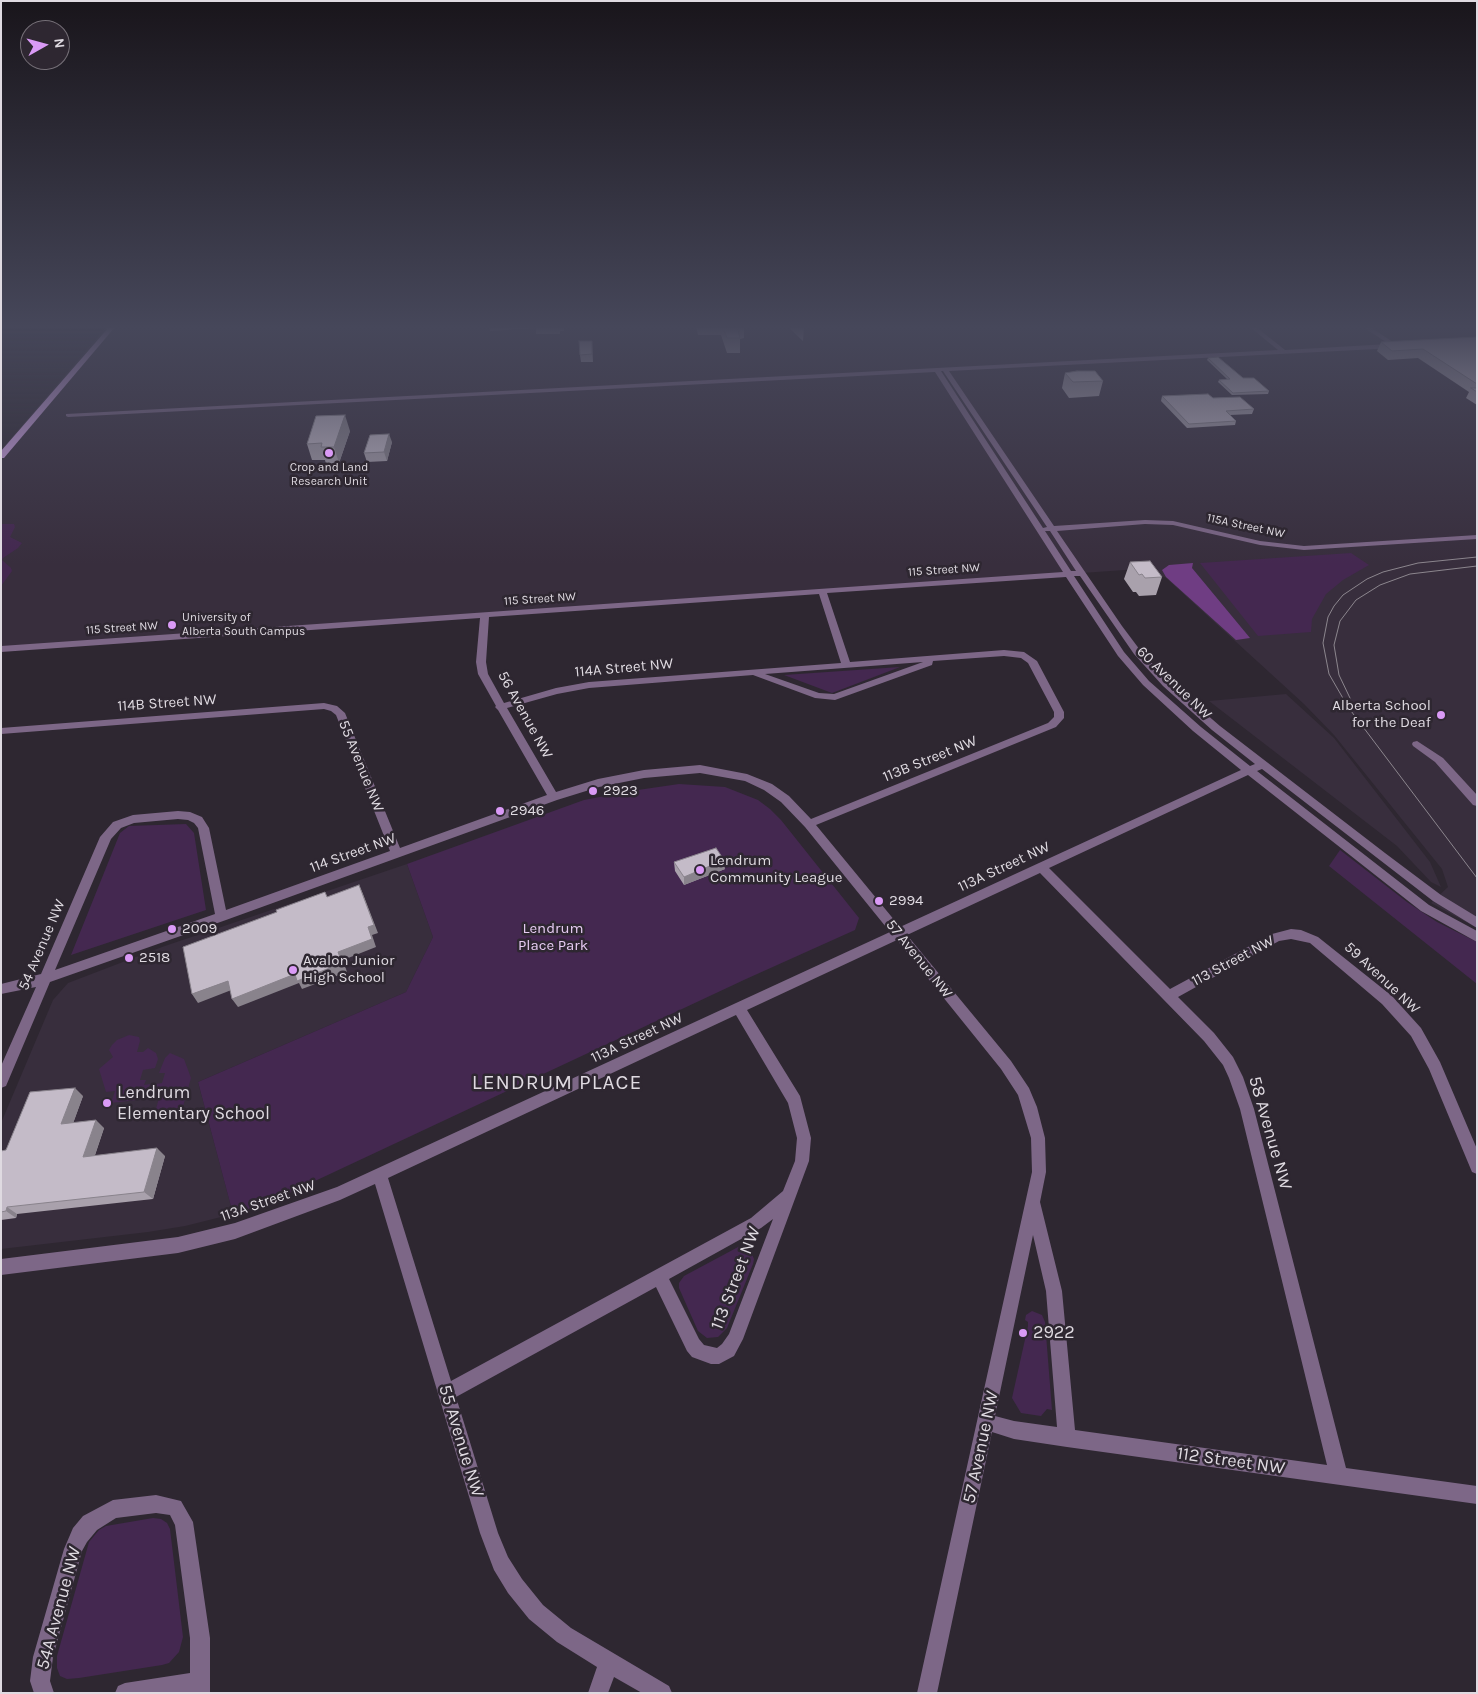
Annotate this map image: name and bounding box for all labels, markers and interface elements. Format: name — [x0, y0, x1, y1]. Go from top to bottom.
north arrow — [20, 20, 70, 70]
text: N — [50, 37, 68, 49]
marker: Crop and Land Research Unit — [323, 447, 335, 459]
place label: Crop and Land Research Unit — [290, 461, 368, 489]
street label: 115A Street NW — [1206, 511, 1286, 541]
street label: 115 Street NW — [907, 560, 981, 580]
street label: 115 Street NW — [503, 589, 577, 609]
place label: University of Alberta South Campus — [182, 611, 305, 639]
street label: 115 Street NW — [85, 618, 159, 638]
marker: University of Alberta South Campus — [166, 619, 178, 631]
street label: 60 Avenue NW — [1133, 643, 1215, 723]
street label: 114A Street NW — [574, 655, 674, 681]
street label: 56 Avenue NW — [494, 668, 556, 762]
street label: 114B Street NW — [117, 691, 217, 715]
place label: Alberta School for the Deaf — [1332, 697, 1431, 732]
marker: Alberta School for the Deaf — [1435, 709, 1447, 721]
street label: 55 Avenue NW — [334, 718, 388, 814]
street label: 113B Street NW — [880, 732, 980, 786]
place label: 2923 — [603, 782, 638, 800]
marker: 2923 — [587, 785, 599, 797]
place label: 2946 — [510, 802, 544, 820]
marker: 2946 — [494, 805, 506, 817]
street label: 114 Street NW — [308, 829, 398, 877]
street label: 113A Street NW — [955, 838, 1053, 896]
place label: Lendrum Community League — [710, 852, 842, 887]
marker: Lendrum Community League — [694, 864, 706, 876]
place label: 2994 — [889, 892, 923, 910]
marker: 2994 — [873, 895, 885, 907]
street label: 54 Avenue NW — [15, 897, 69, 993]
street label: 57 Avenue NW — [882, 916, 956, 1002]
place label: 2009 — [182, 920, 217, 938]
park label: Lendrum Place Park — [518, 920, 588, 955]
marker: 2009 — [166, 923, 178, 935]
street label: 113 Street NW — [1189, 932, 1277, 990]
street label: 59 Avenue NW — [1340, 938, 1424, 1018]
place label: 2518 — [139, 949, 170, 967]
marker: 2518 — [123, 952, 135, 964]
place label: Avalon Junior High School — [303, 952, 394, 987]
marker: Avalon Junior High School — [287, 964, 299, 976]
street label: 113A Street NW — [588, 1009, 686, 1067]
district label: LENDRUM PLACE — [470, 1070, 644, 1096]
street label: 58 Avenue NW — [1243, 1074, 1297, 1192]
place label: Lendrum Elementary School — [117, 1082, 270, 1124]
marker: Lendrum Elementary School — [101, 1097, 113, 1109]
street label: 113A Street NW — [218, 1176, 318, 1226]
street label: 113 Street NW — [706, 1223, 766, 1333]
place label: 2922 — [1033, 1322, 1075, 1344]
marker: 2922 — [1017, 1327, 1029, 1339]
street label: 55 Avenue NW — [434, 1382, 488, 1500]
street label: 57 Avenue NW — [959, 1389, 1003, 1505]
street label: 112 Street NW — [1176, 1443, 1286, 1479]
street label: 54A Avenue NW — [32, 1544, 86, 1672]

